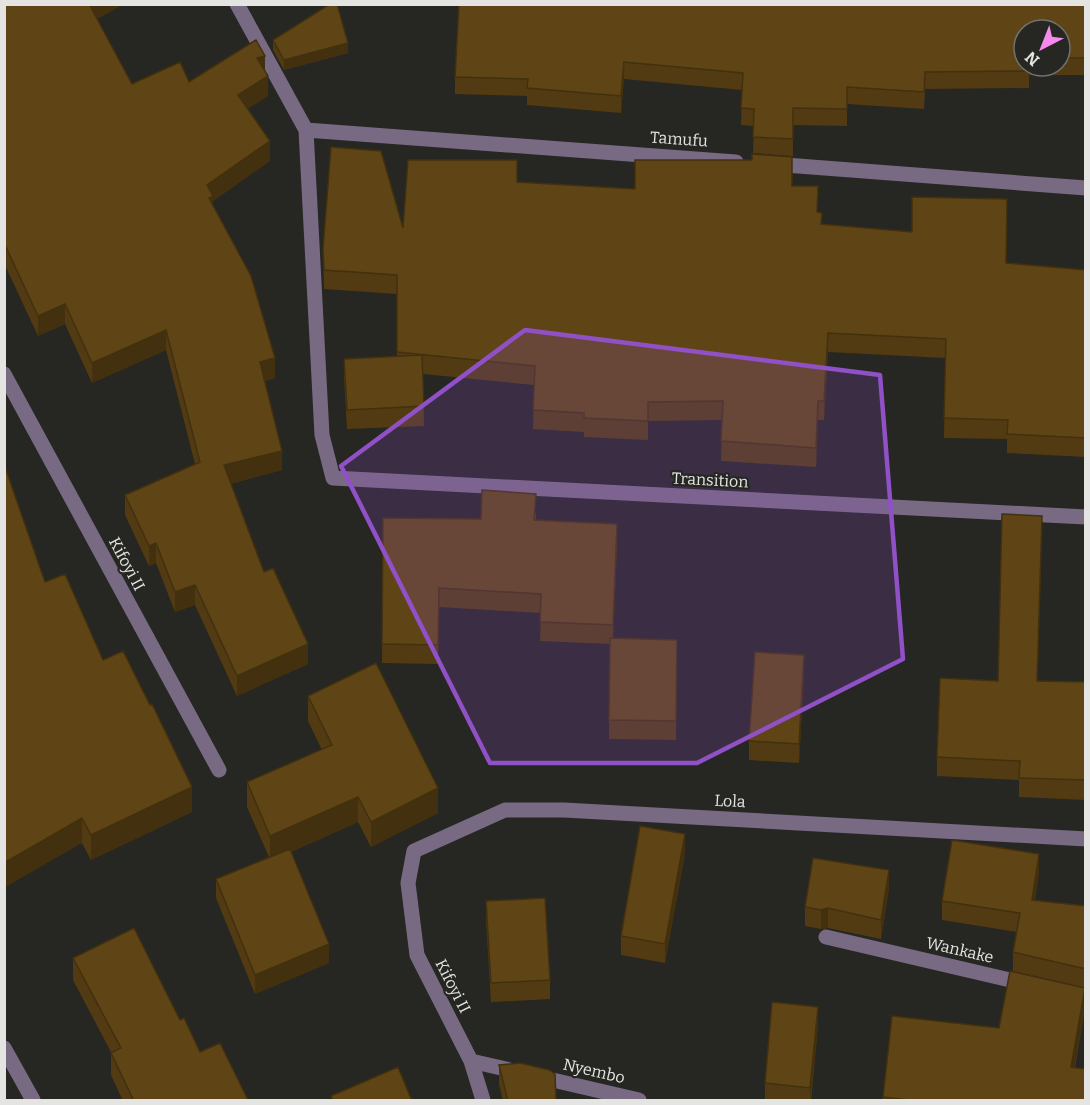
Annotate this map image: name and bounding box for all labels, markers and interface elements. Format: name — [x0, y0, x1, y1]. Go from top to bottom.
north arrow — [1012, 18, 1072, 78]
text: N — [1021, 48, 1043, 70]
street label: Tamufu — [649, 128, 709, 151]
street label: Transition — [671, 469, 749, 491]
street label: Kifoyi II — [105, 534, 149, 594]
street label: Lola — [714, 791, 746, 811]
street label: Wankake — [924, 933, 996, 967]
street label: Kifoyi II — [431, 956, 475, 1016]
street label: Nyembo — [561, 1055, 627, 1087]

